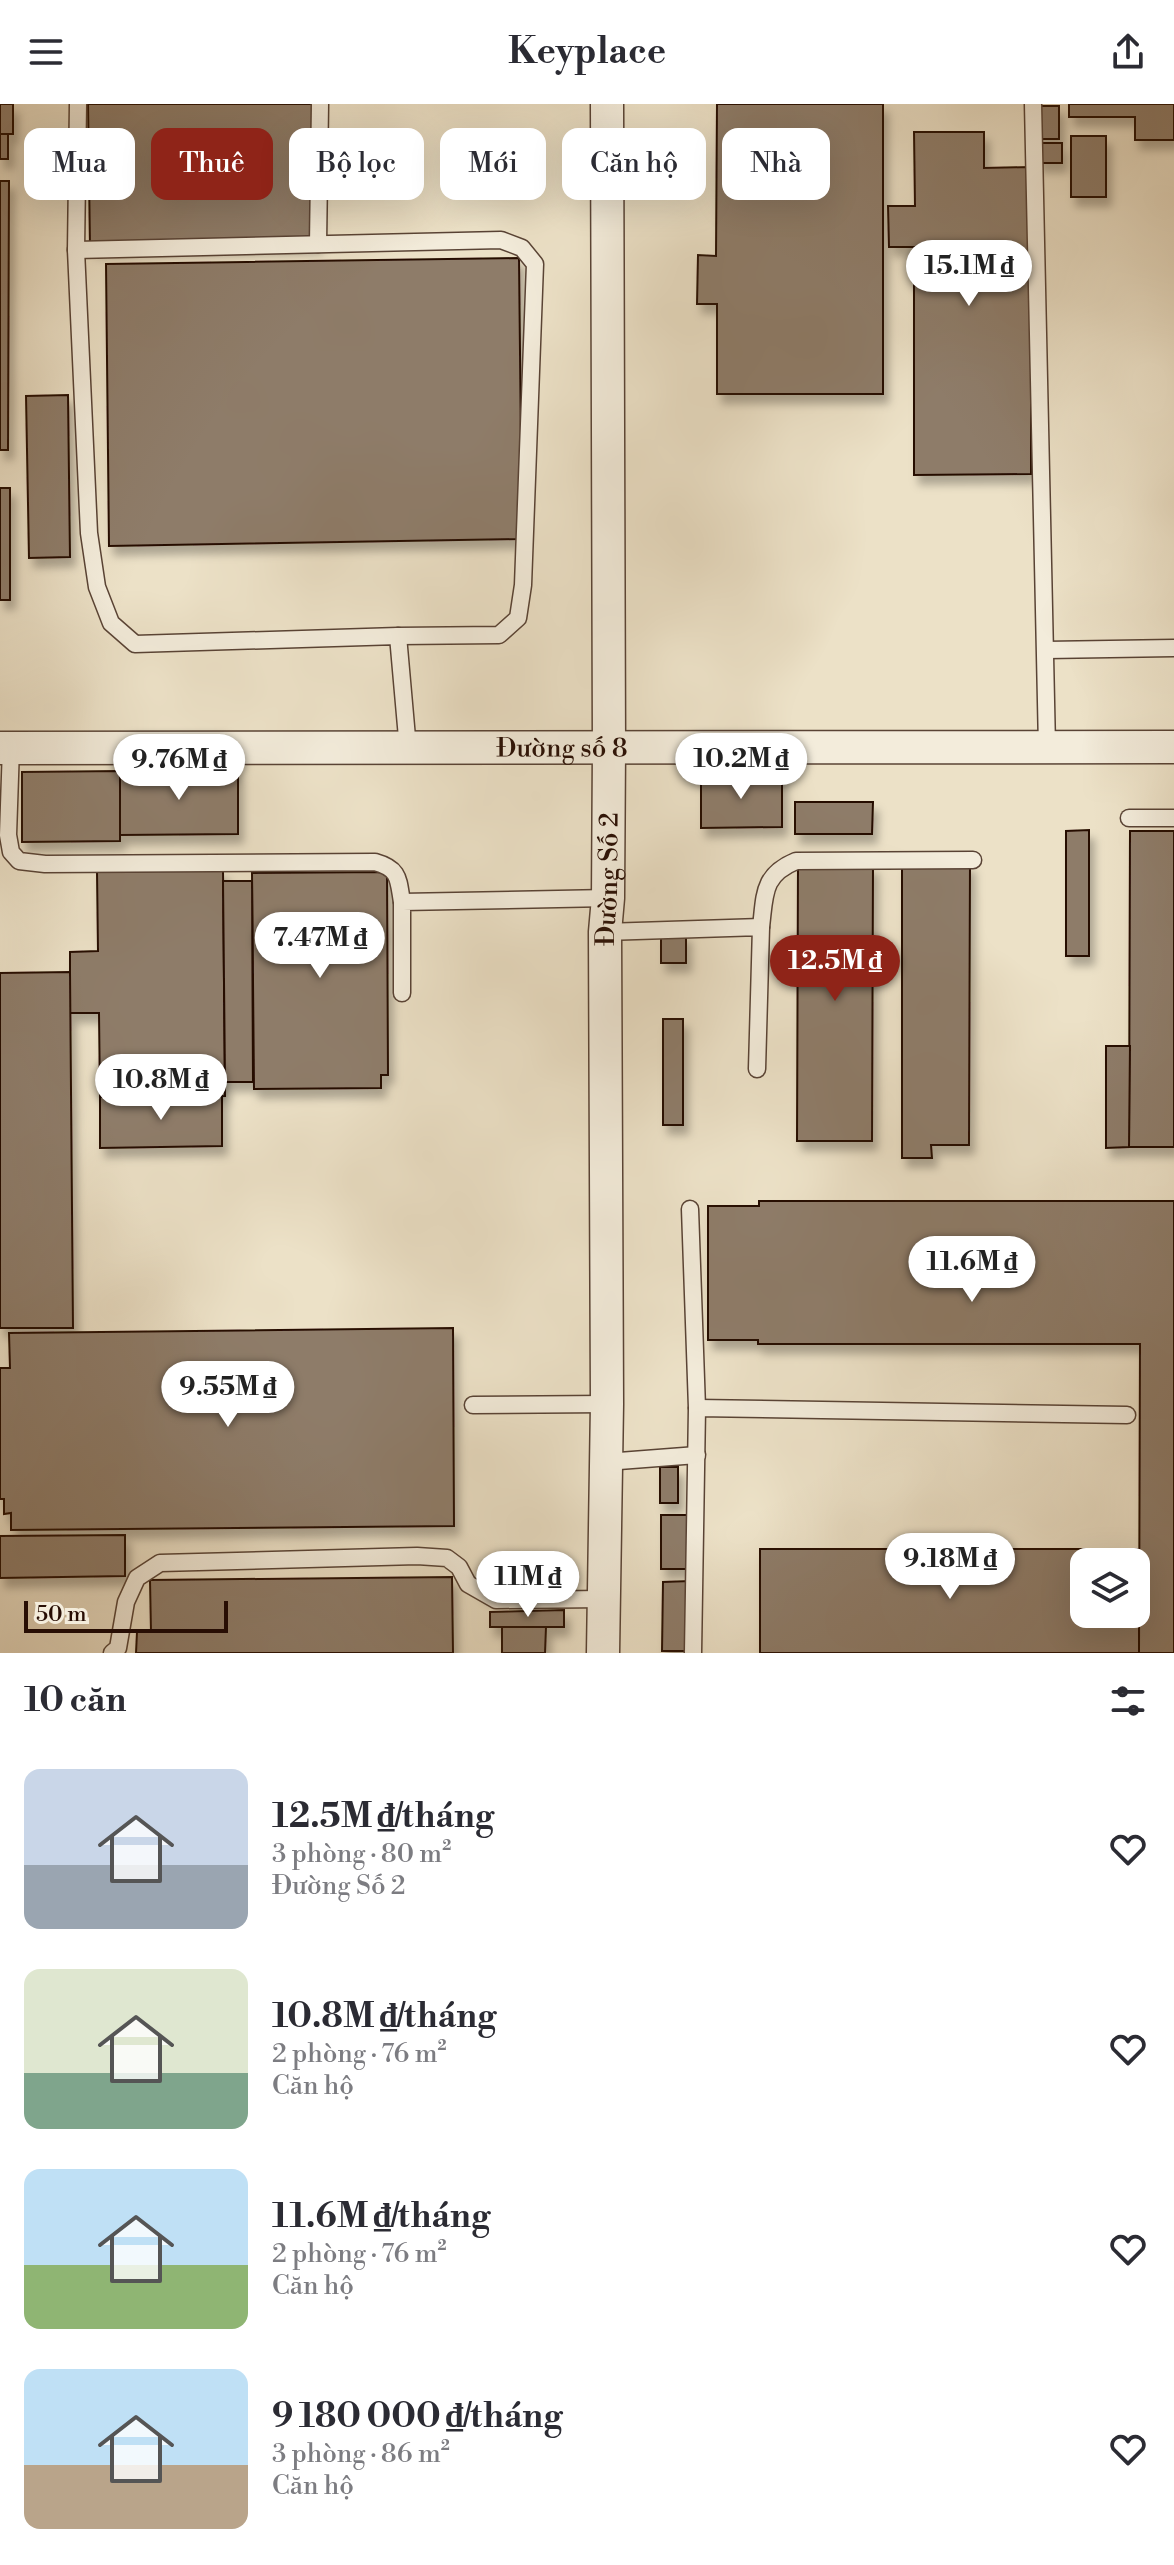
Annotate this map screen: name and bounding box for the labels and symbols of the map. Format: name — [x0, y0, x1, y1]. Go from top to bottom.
pin: 15.1M ₫ — [895, 240, 1043, 308]
street label: Đường số 8 — [496, 732, 628, 765]
pin: 10.2M ₫ — [667, 733, 815, 801]
pin: 9.76M ₫ — [105, 734, 253, 802]
street label: Đường Số 2 — [590, 812, 626, 946]
pin: 7.47M ₫ — [246, 912, 394, 980]
pin: 12.5M ₫ — [761, 935, 909, 1003]
pin: 10.8M ₫ — [87, 1054, 235, 1122]
pin: 11.6M ₫ — [898, 1236, 1046, 1304]
pin: 9.55M ₫ — [154, 1361, 302, 1429]
pin: 9.18M ₫ — [876, 1533, 1024, 1601]
pin: 11M ₫ — [472, 1551, 584, 1619]
scale bar — [24, 1597, 228, 1633]

